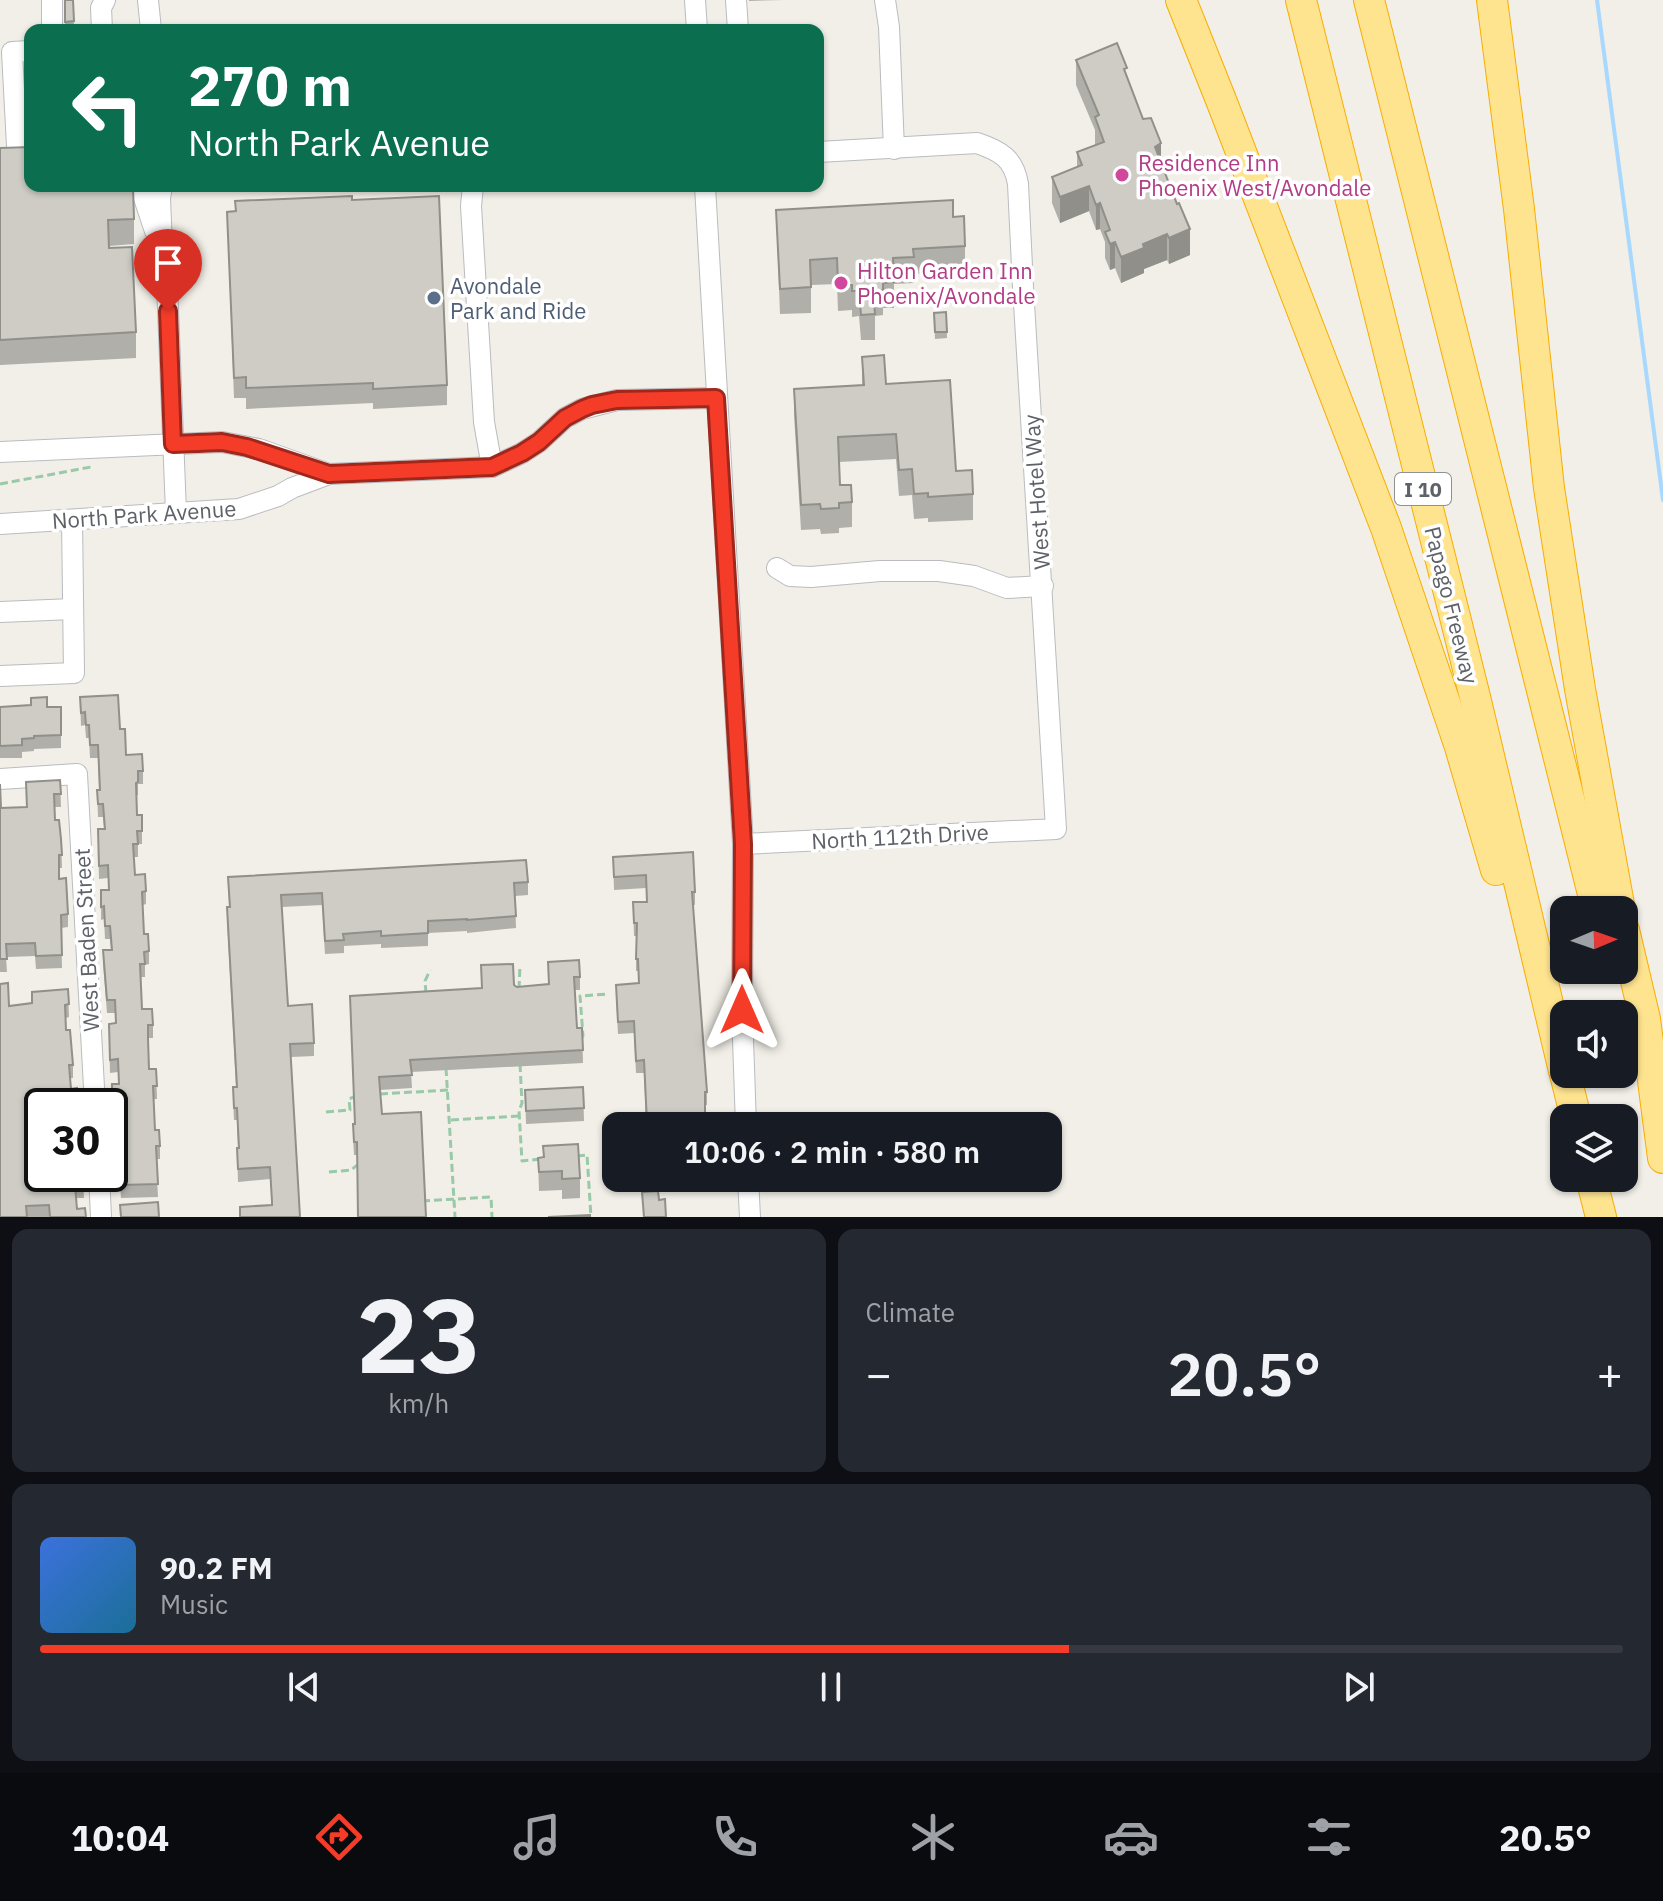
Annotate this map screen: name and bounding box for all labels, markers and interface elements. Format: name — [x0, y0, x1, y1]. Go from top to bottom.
text: 270 m — [188, 49, 352, 121]
icon: left — [56, 56, 160, 160]
text: North Park Avenue — [188, 119, 490, 166]
place label: Residence Inn Phoenix West/Avondale — [1138, 148, 1371, 202]
marker: Residence Inn Phoenix West/Avondale — [1113, 166, 1131, 184]
pin — [134, 229, 202, 311]
icon: arrive — [146, 241, 190, 285]
place label: Hilton Garden Inn Phoenix/Avondale — [857, 256, 1036, 310]
place label: Avondale Park and Ride — [450, 271, 586, 325]
marker: Hilton Garden Inn Phoenix/Avondale — [832, 274, 850, 292]
marker: Avondale Park and Ride — [425, 289, 443, 307]
street label: West Hotel Way — [1016, 413, 1056, 571]
road number: I 10 — [1395, 473, 1451, 505]
street label: North Park Avenue — [51, 493, 237, 535]
street label: Papago Freeway — [1418, 523, 1486, 687]
street label: North 112th Drive — [811, 817, 989, 855]
street label: West Baden Street — [67, 847, 105, 1033]
north arrow — [1550, 896, 1638, 984]
map controls — [1550, 896, 1638, 1192]
position arrow — [700, 968, 784, 1052]
button: sound — [1550, 1000, 1638, 1088]
speed limit sign: 30 — [24, 1088, 128, 1192]
button: layers — [1550, 1104, 1638, 1192]
text: 10:06 · 2 min · 580 m — [684, 1132, 980, 1171]
text: 23 — [356, 1266, 481, 1402]
text: Climate — [866, 1295, 955, 1329]
text: 20.5° — [1167, 1334, 1321, 1413]
text: − — [866, 1345, 892, 1402]
text: + — [1597, 1345, 1623, 1402]
text: km/h — [388, 1386, 449, 1420]
text: 90.2 FM — [160, 1548, 273, 1587]
text: Music — [160, 1587, 228, 1621]
icon: previous — [282, 1665, 326, 1709]
icon: pause — [809, 1665, 853, 1709]
icon: next — [1337, 1665, 1381, 1709]
icon: directions — [311, 1809, 367, 1865]
icon: music — [509, 1809, 565, 1865]
icon: phone — [707, 1809, 763, 1865]
icon: climate — [905, 1809, 961, 1865]
icon: car — [1103, 1809, 1159, 1865]
icon: filters — [1301, 1809, 1357, 1865]
text: 10:04 — [71, 1814, 169, 1861]
text: 20.5° — [1499, 1814, 1592, 1861]

